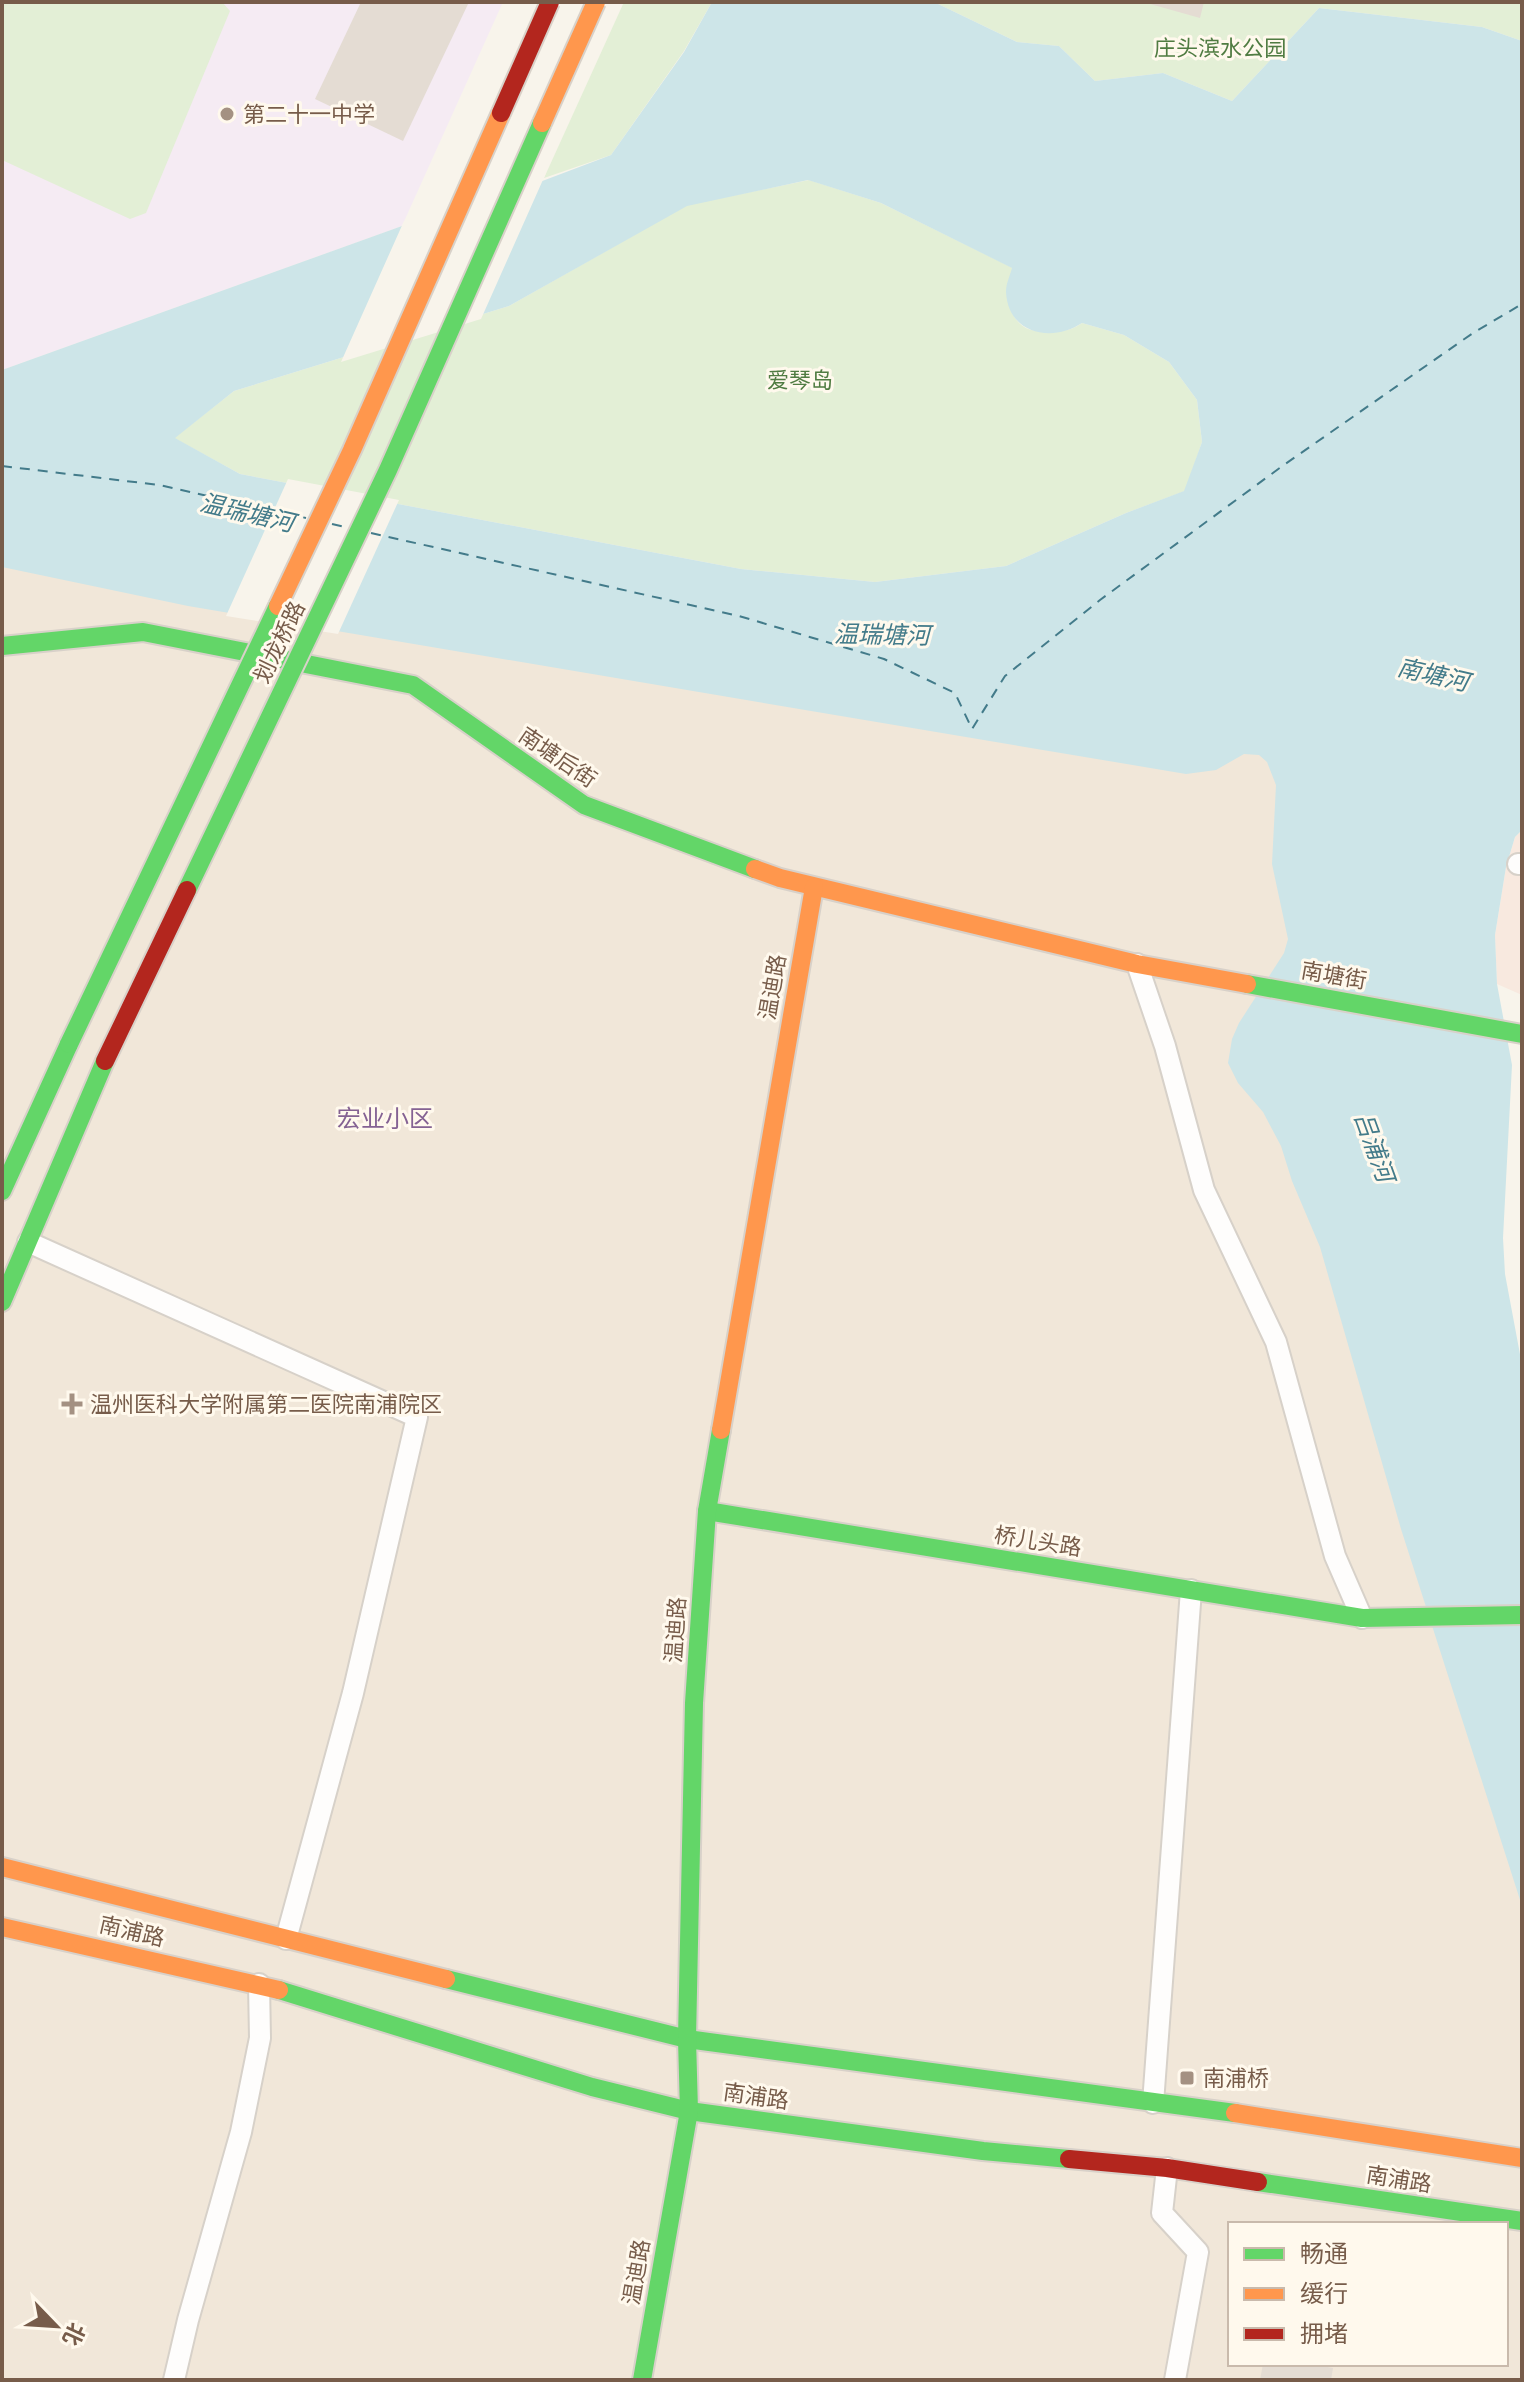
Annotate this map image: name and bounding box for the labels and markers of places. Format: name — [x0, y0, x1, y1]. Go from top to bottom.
place label: 第二十一中学 — [243, 100, 375, 128]
marker: 第二十一中学 — [218, 105, 236, 123]
place label: 温州医科大学附属第二医院南浦院区 — [90, 1390, 442, 1418]
marker: 温州医科大学附属第二医院南浦院区 — [61, 1393, 83, 1415]
place label: 南浦桥 — [1203, 2064, 1269, 2092]
marker: 南浦桥 — [1178, 2069, 1196, 2087]

